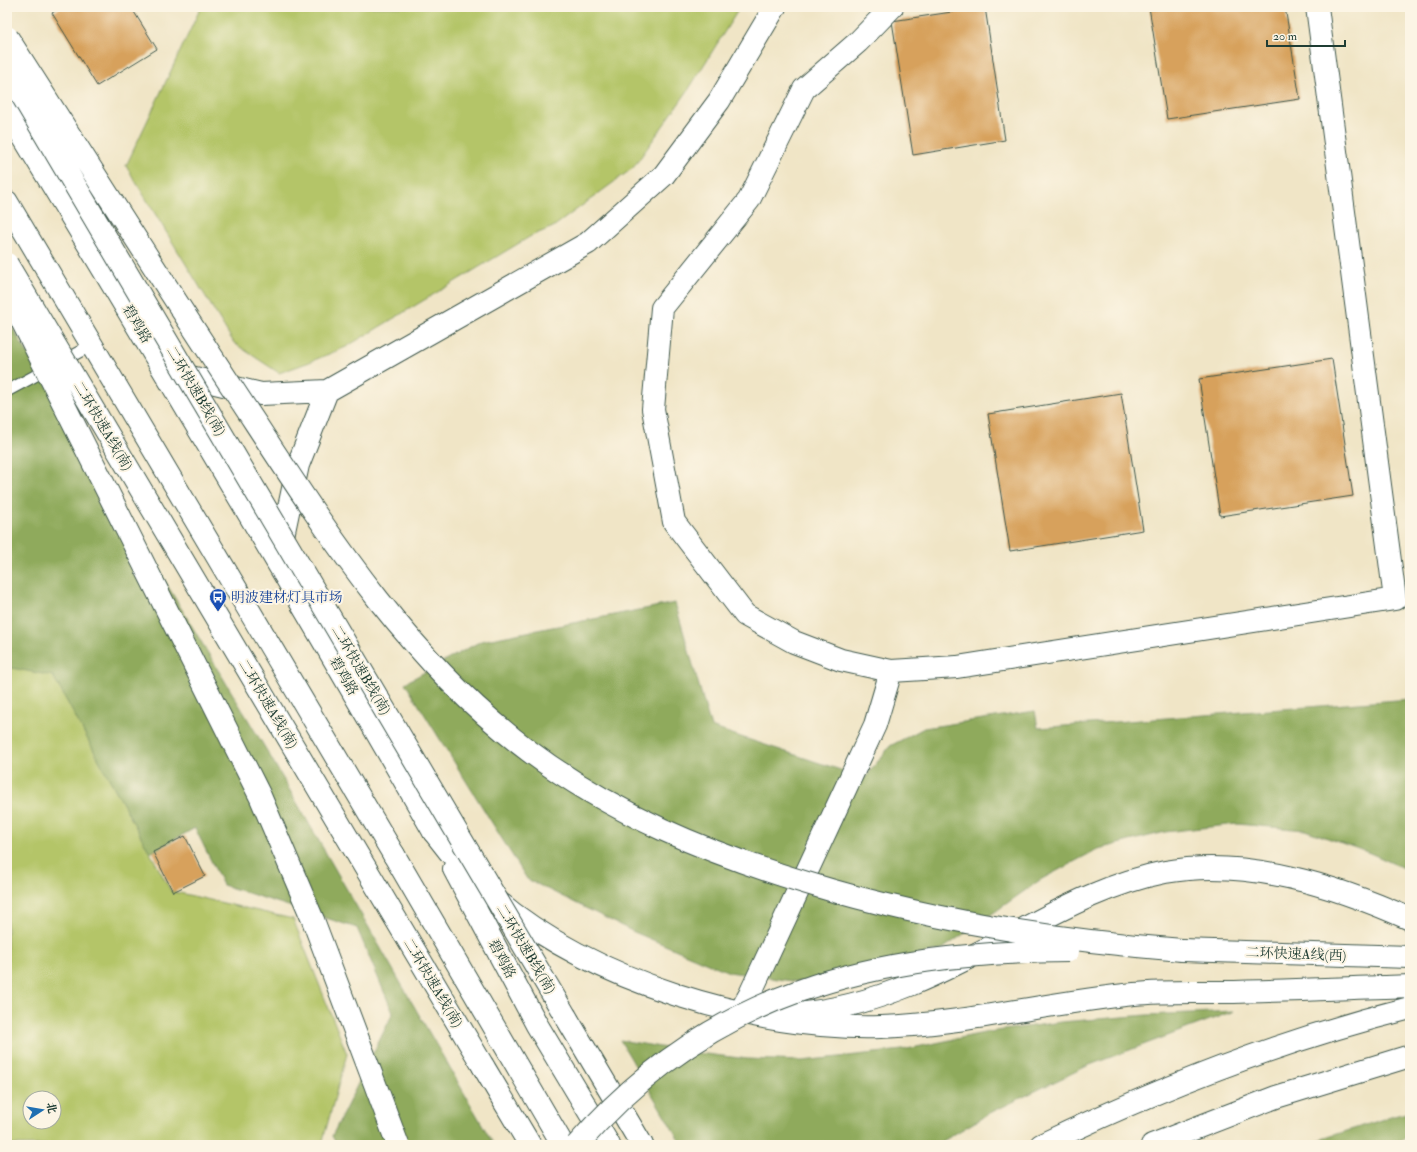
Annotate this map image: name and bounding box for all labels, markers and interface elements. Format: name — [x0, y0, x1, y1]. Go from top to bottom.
scale bar — [1267, 22, 1345, 48]
text: 20 m — [1273, 29, 1298, 44]
street label: 碧鸡路 — [119, 302, 155, 346]
street label: 二环快速B线(南) — [163, 343, 229, 439]
street label: 二环快速A线(南) — [70, 379, 136, 473]
bus stop icon: 明波建材灯具市场 — [208, 587, 228, 612]
place label: 明波建材灯具市场 — [231, 589, 343, 606]
street label: 二环快速B线(南) — [328, 622, 394, 718]
street label: 碧鸡路 — [326, 654, 362, 698]
street label: 二环快速A线(南) — [235, 657, 301, 751]
street label: 二环快速B线(南) — [493, 901, 559, 997]
street label: 二环快速A线(南) — [400, 936, 466, 1030]
street label: 碧鸡路 — [485, 936, 519, 982]
street label: 二环快速A线(西) — [1245, 944, 1347, 964]
north arrow — [22, 1090, 62, 1130]
text: 北 — [44, 1101, 59, 1115]

